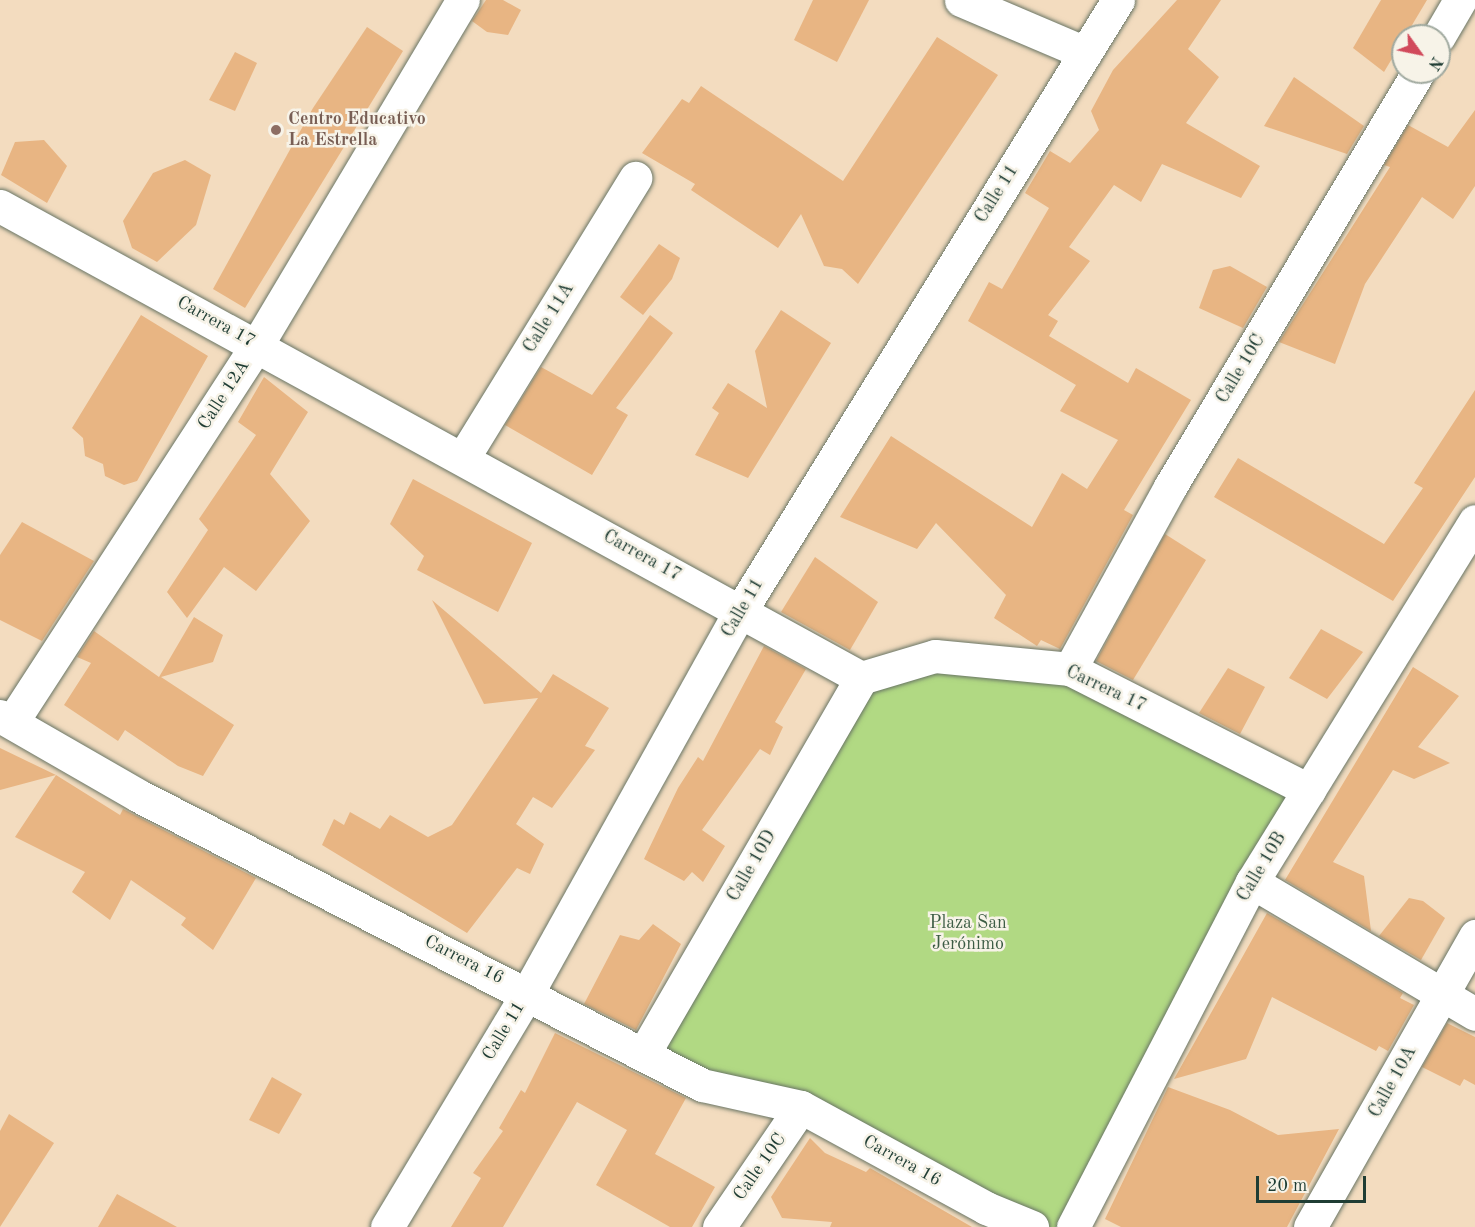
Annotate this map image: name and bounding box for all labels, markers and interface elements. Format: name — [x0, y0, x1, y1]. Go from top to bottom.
north arrow — [1391, 24, 1451, 84]
text: N — [1424, 53, 1444, 72]
place label: Centro Educativo La Estrella — [288, 109, 426, 152]
marker: Centro Educativo La Estrella — [269, 123, 283, 137]
street label: Calle 11 — [971, 161, 1023, 227]
street label: Calle 11A — [519, 279, 579, 357]
street label: Carrera 17 — [173, 292, 259, 352]
street label: Calle 10C — [1212, 330, 1270, 408]
street label: Calle 12A — [194, 356, 254, 434]
street label: Carrera 17 — [599, 526, 685, 586]
street label: Calle 11 — [717, 575, 769, 641]
street label: Carrera 17 — [1062, 661, 1150, 717]
street label: Calle 10D — [723, 826, 781, 906]
street label: Calle 10B — [1233, 828, 1291, 906]
park label: Plaza San Jerónimo — [929, 913, 1007, 956]
street label: Carrera 16 — [421, 931, 507, 989]
street label: Calle 11 — [478, 998, 530, 1064]
street label: Calle 10A — [1364, 1042, 1422, 1122]
street label: Calle 10C — [729, 1129, 791, 1205]
street label: Carrera 16 — [859, 1131, 945, 1191]
scale bar — [1259, 1164, 1368, 1202]
text: 20 m — [1267, 1177, 1307, 1195]

